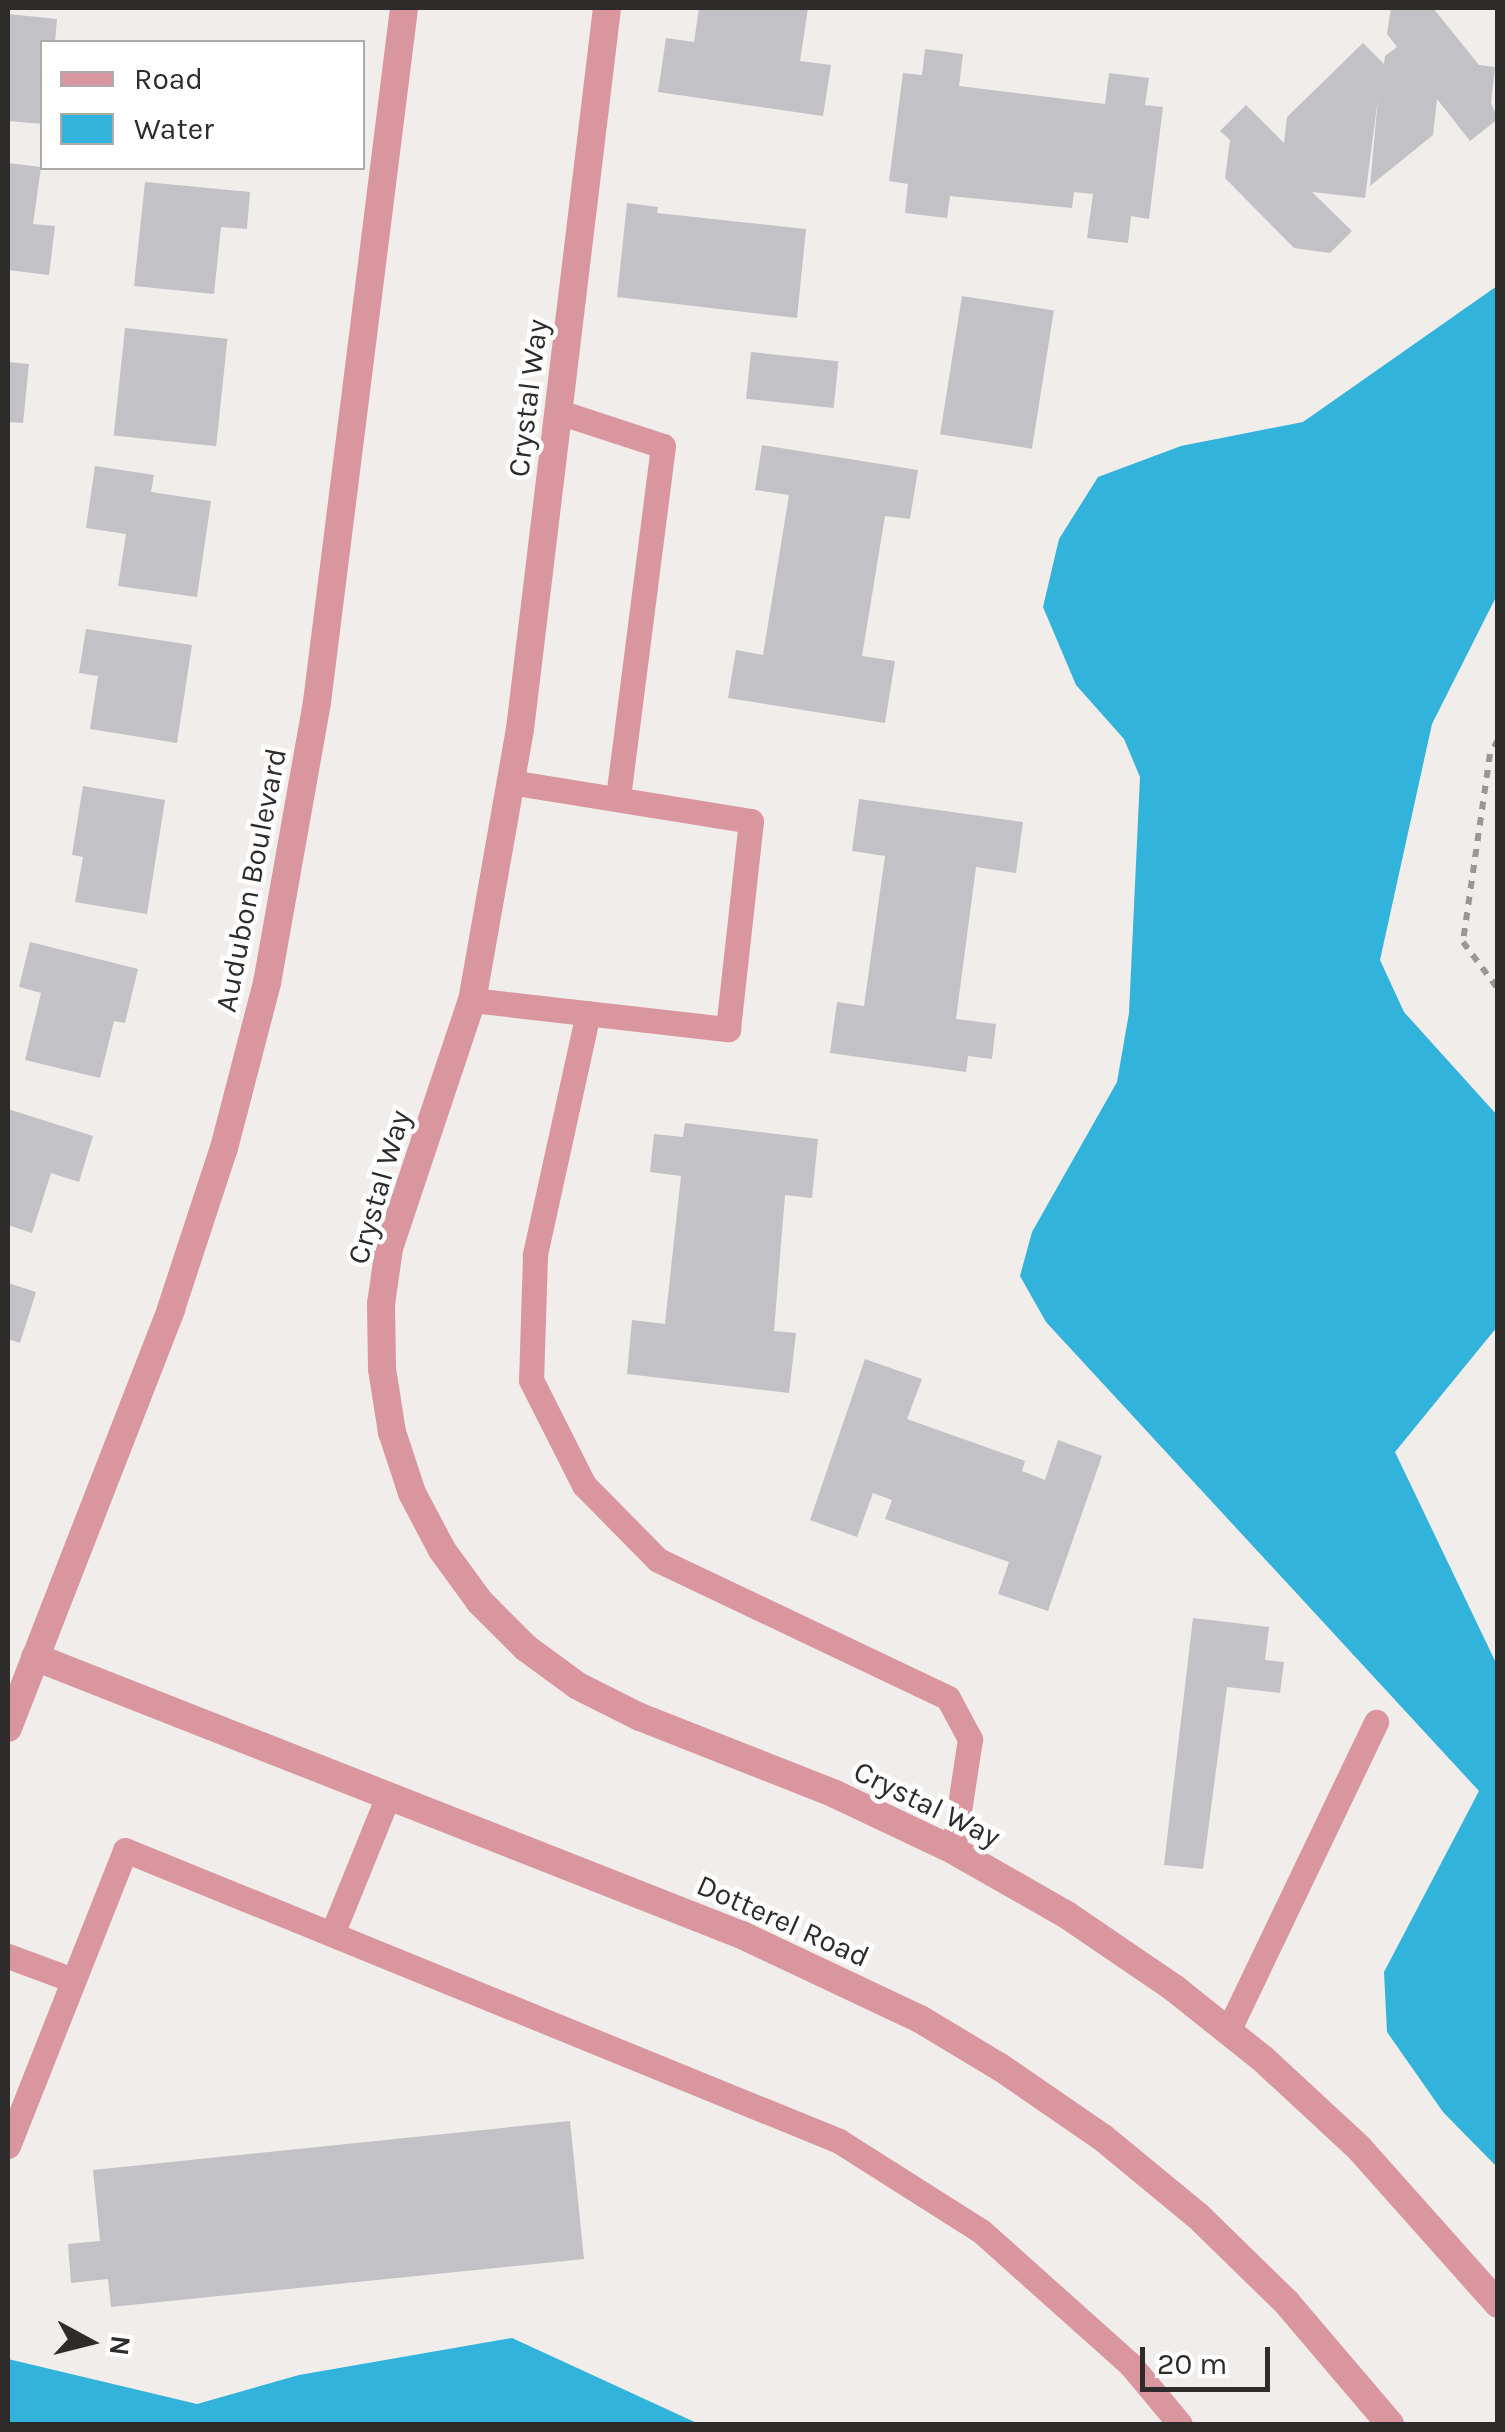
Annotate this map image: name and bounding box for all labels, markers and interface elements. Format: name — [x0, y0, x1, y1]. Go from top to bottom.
legend — [40, 40, 365, 170]
text: Road — [134, 61, 203, 97]
text: Water — [134, 111, 214, 147]
street label: Crystal Way — [500, 317, 556, 479]
street label: Audubon Boulevard — [208, 745, 294, 1015]
street label: Crystal Way — [340, 1106, 418, 1268]
street label: Crystal Way — [848, 1753, 1006, 1855]
street label: Dotterel Road — [691, 1867, 875, 1975]
north arrow — [40, 2292, 140, 2392]
scale bar — [1145, 2327, 1275, 2389]
text: N — [103, 2334, 138, 2358]
text: 20 m — [1157, 2346, 1227, 2382]

